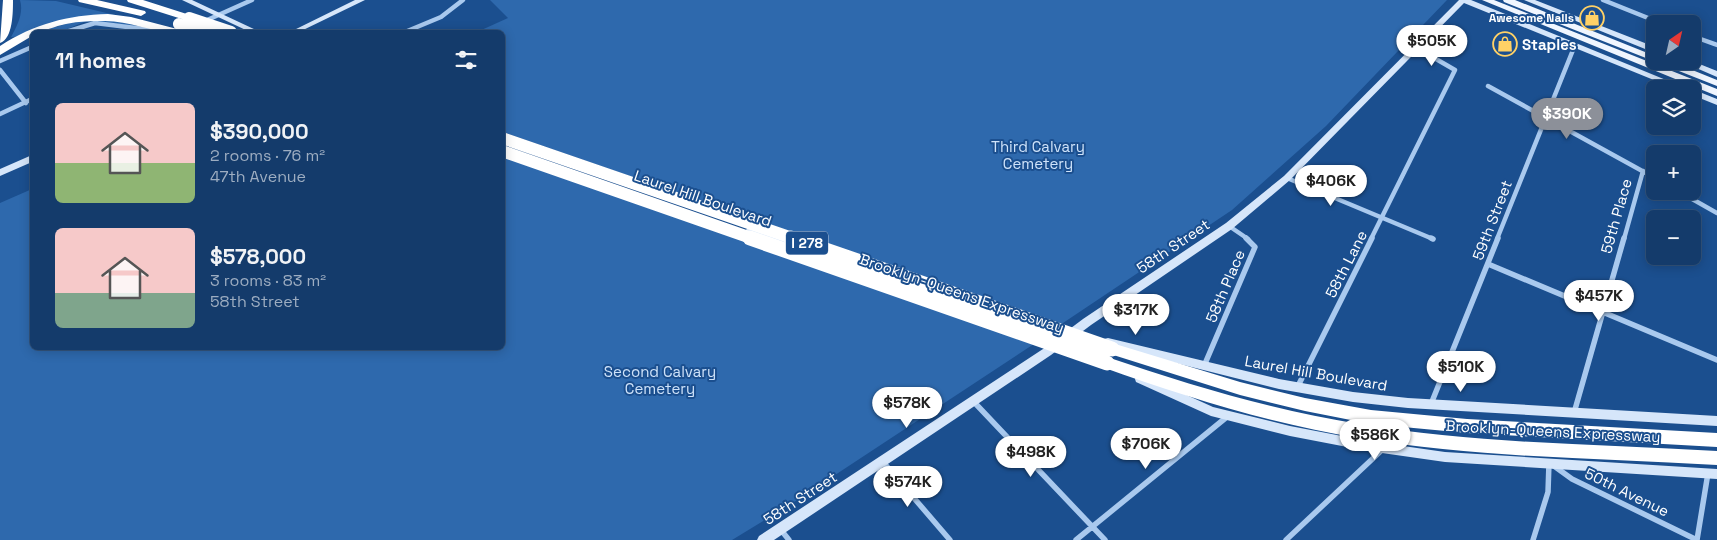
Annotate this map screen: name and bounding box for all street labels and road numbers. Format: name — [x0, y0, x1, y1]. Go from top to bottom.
street label: Laurel Hill Boulevard — [632, 166, 774, 230]
street label: 59th Place — [1596, 176, 1636, 256]
street label: 59th Street — [1468, 177, 1516, 263]
street label: 58th Street — [1133, 215, 1213, 277]
street label: 58th Lane — [1321, 227, 1371, 301]
road number: I 278 — [786, 232, 828, 254]
street label: 58th Place — [1201, 247, 1249, 325]
street label: Brooklyn-Queens Expressway — [857, 249, 1067, 337]
street label: Laurel Hill Boulevard — [1243, 351, 1389, 395]
street label: Brooklyn-Queens Expressway — [1445, 416, 1661, 446]
street label: 50th Avenue — [1582, 463, 1672, 521]
street label: 58th Street — [760, 467, 841, 529]

